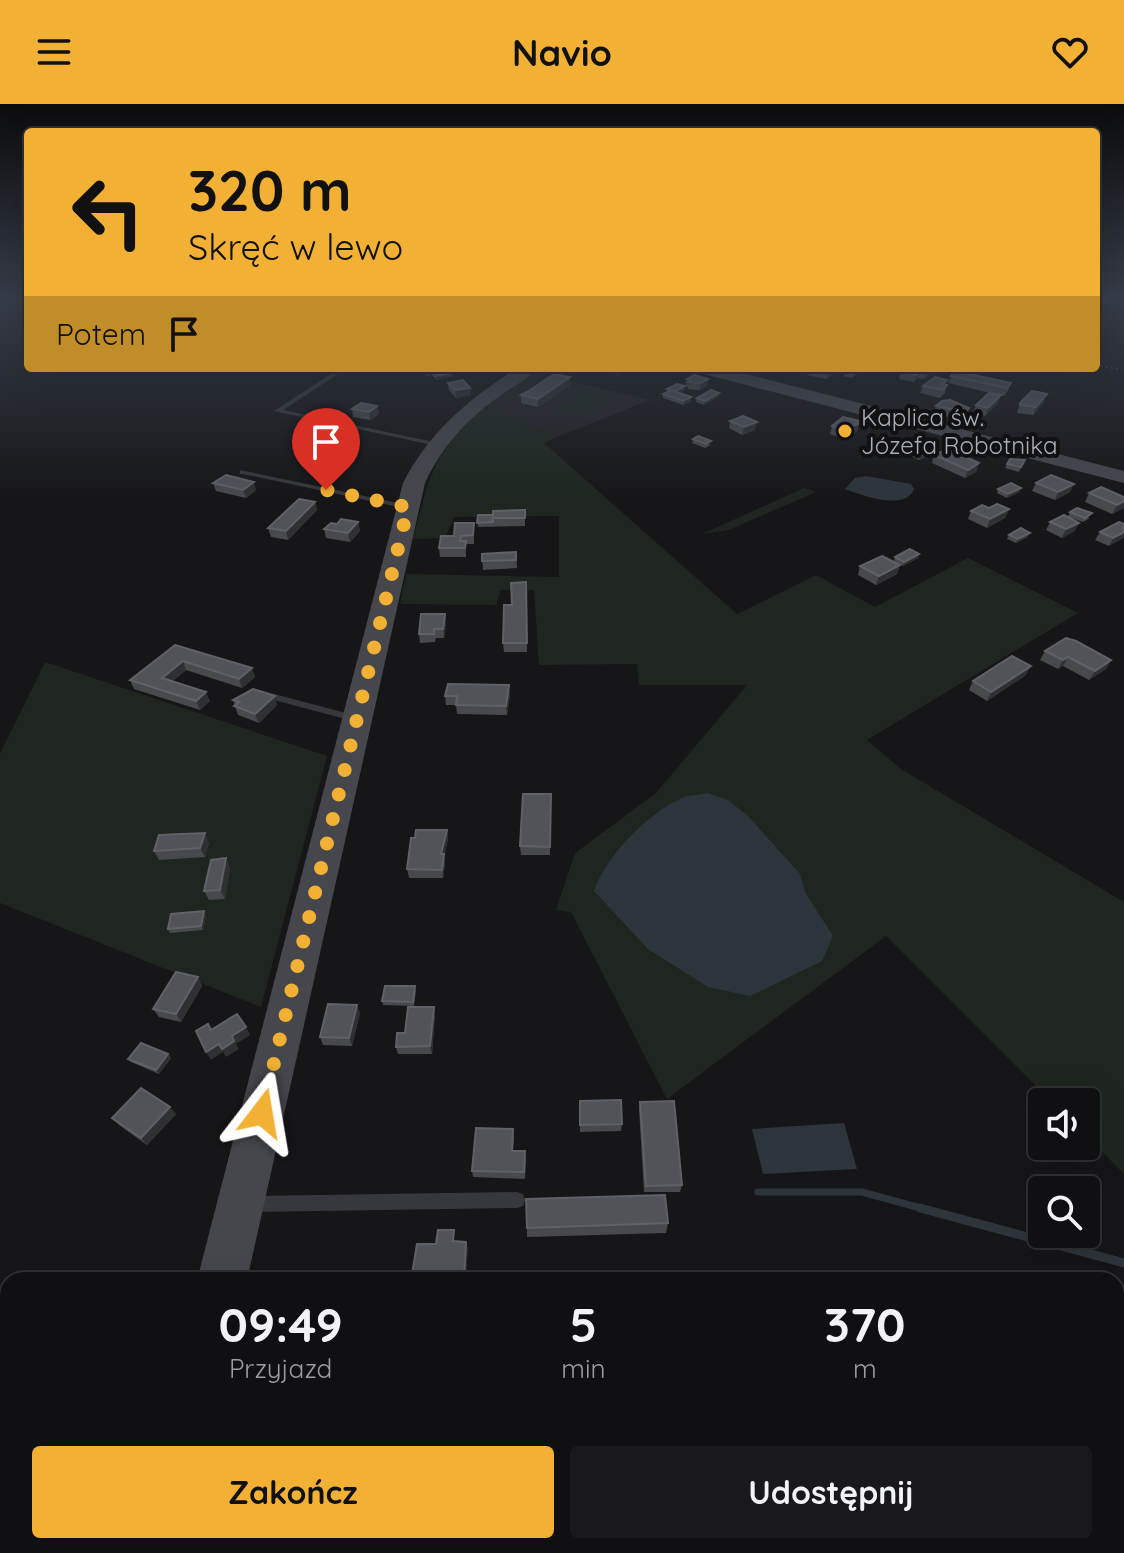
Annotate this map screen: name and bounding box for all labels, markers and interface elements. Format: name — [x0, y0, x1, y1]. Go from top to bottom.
icon: menu — [32, 30, 76, 74]
text: Navio — [512, 30, 612, 75]
icon: heart — [1048, 30, 1092, 74]
text: 320 m — [188, 155, 352, 225]
icon: left — [56, 160, 160, 264]
text: Skręć w lewo — [188, 224, 403, 269]
icon: arrive — [162, 312, 206, 356]
text: Potem — [56, 315, 146, 353]
place label: Kaplica św. Józefa Robotnika — [861, 402, 1057, 460]
pin — [292, 408, 360, 490]
icon: arrive — [304, 420, 348, 464]
marker: Kaplica św. Józefa Robotnika — [836, 422, 854, 440]
position arrow — [220, 1071, 304, 1155]
map controls — [1028, 1088, 1100, 1248]
button: sound — [1028, 1088, 1100, 1160]
button: search — [1028, 1176, 1100, 1248]
text: 09:49 — [218, 1294, 343, 1354]
text: 5 — [570, 1294, 597, 1354]
text: 370 — [824, 1294, 906, 1354]
text: Przyjazd — [229, 1352, 332, 1385]
text: min — [561, 1352, 606, 1385]
text: m — [853, 1352, 877, 1385]
button: Zakończ — [32, 1446, 554, 1538]
button: Udostępnij — [570, 1446, 1092, 1538]

